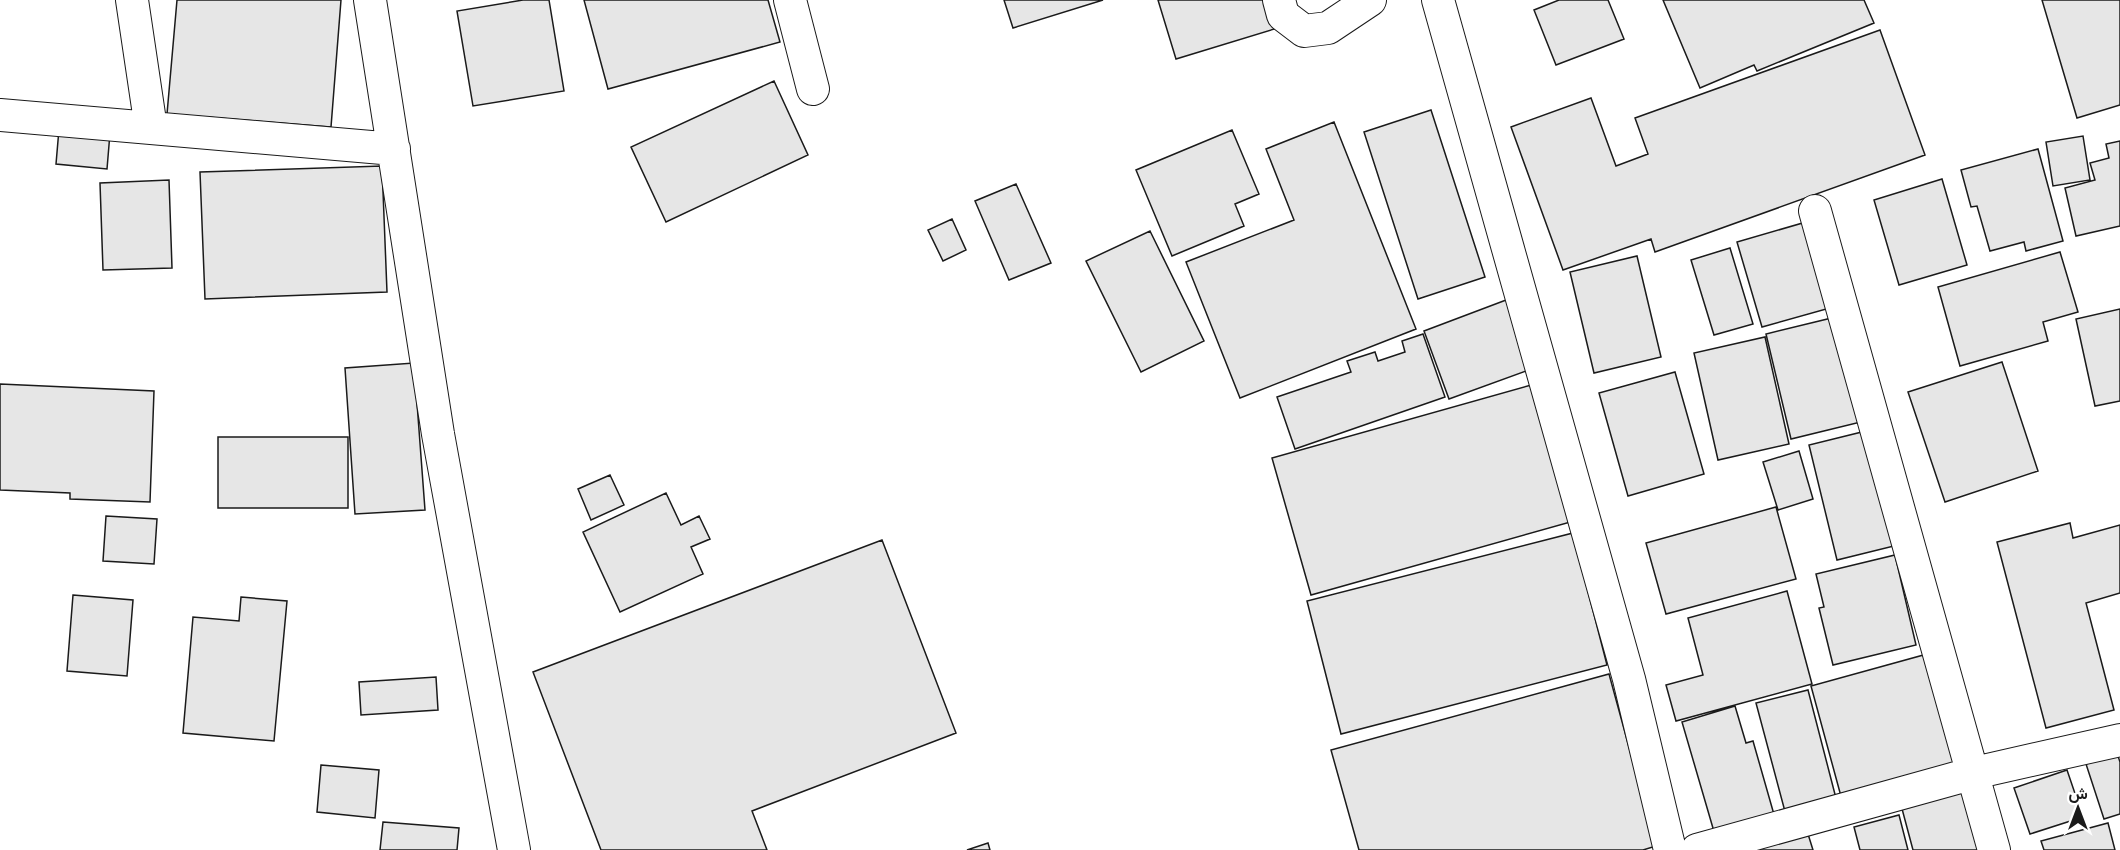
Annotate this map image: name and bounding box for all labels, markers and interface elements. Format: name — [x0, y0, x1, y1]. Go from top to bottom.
north arrow — [2048, 778, 2108, 838]
text: ش — [2068, 785, 2088, 805]

